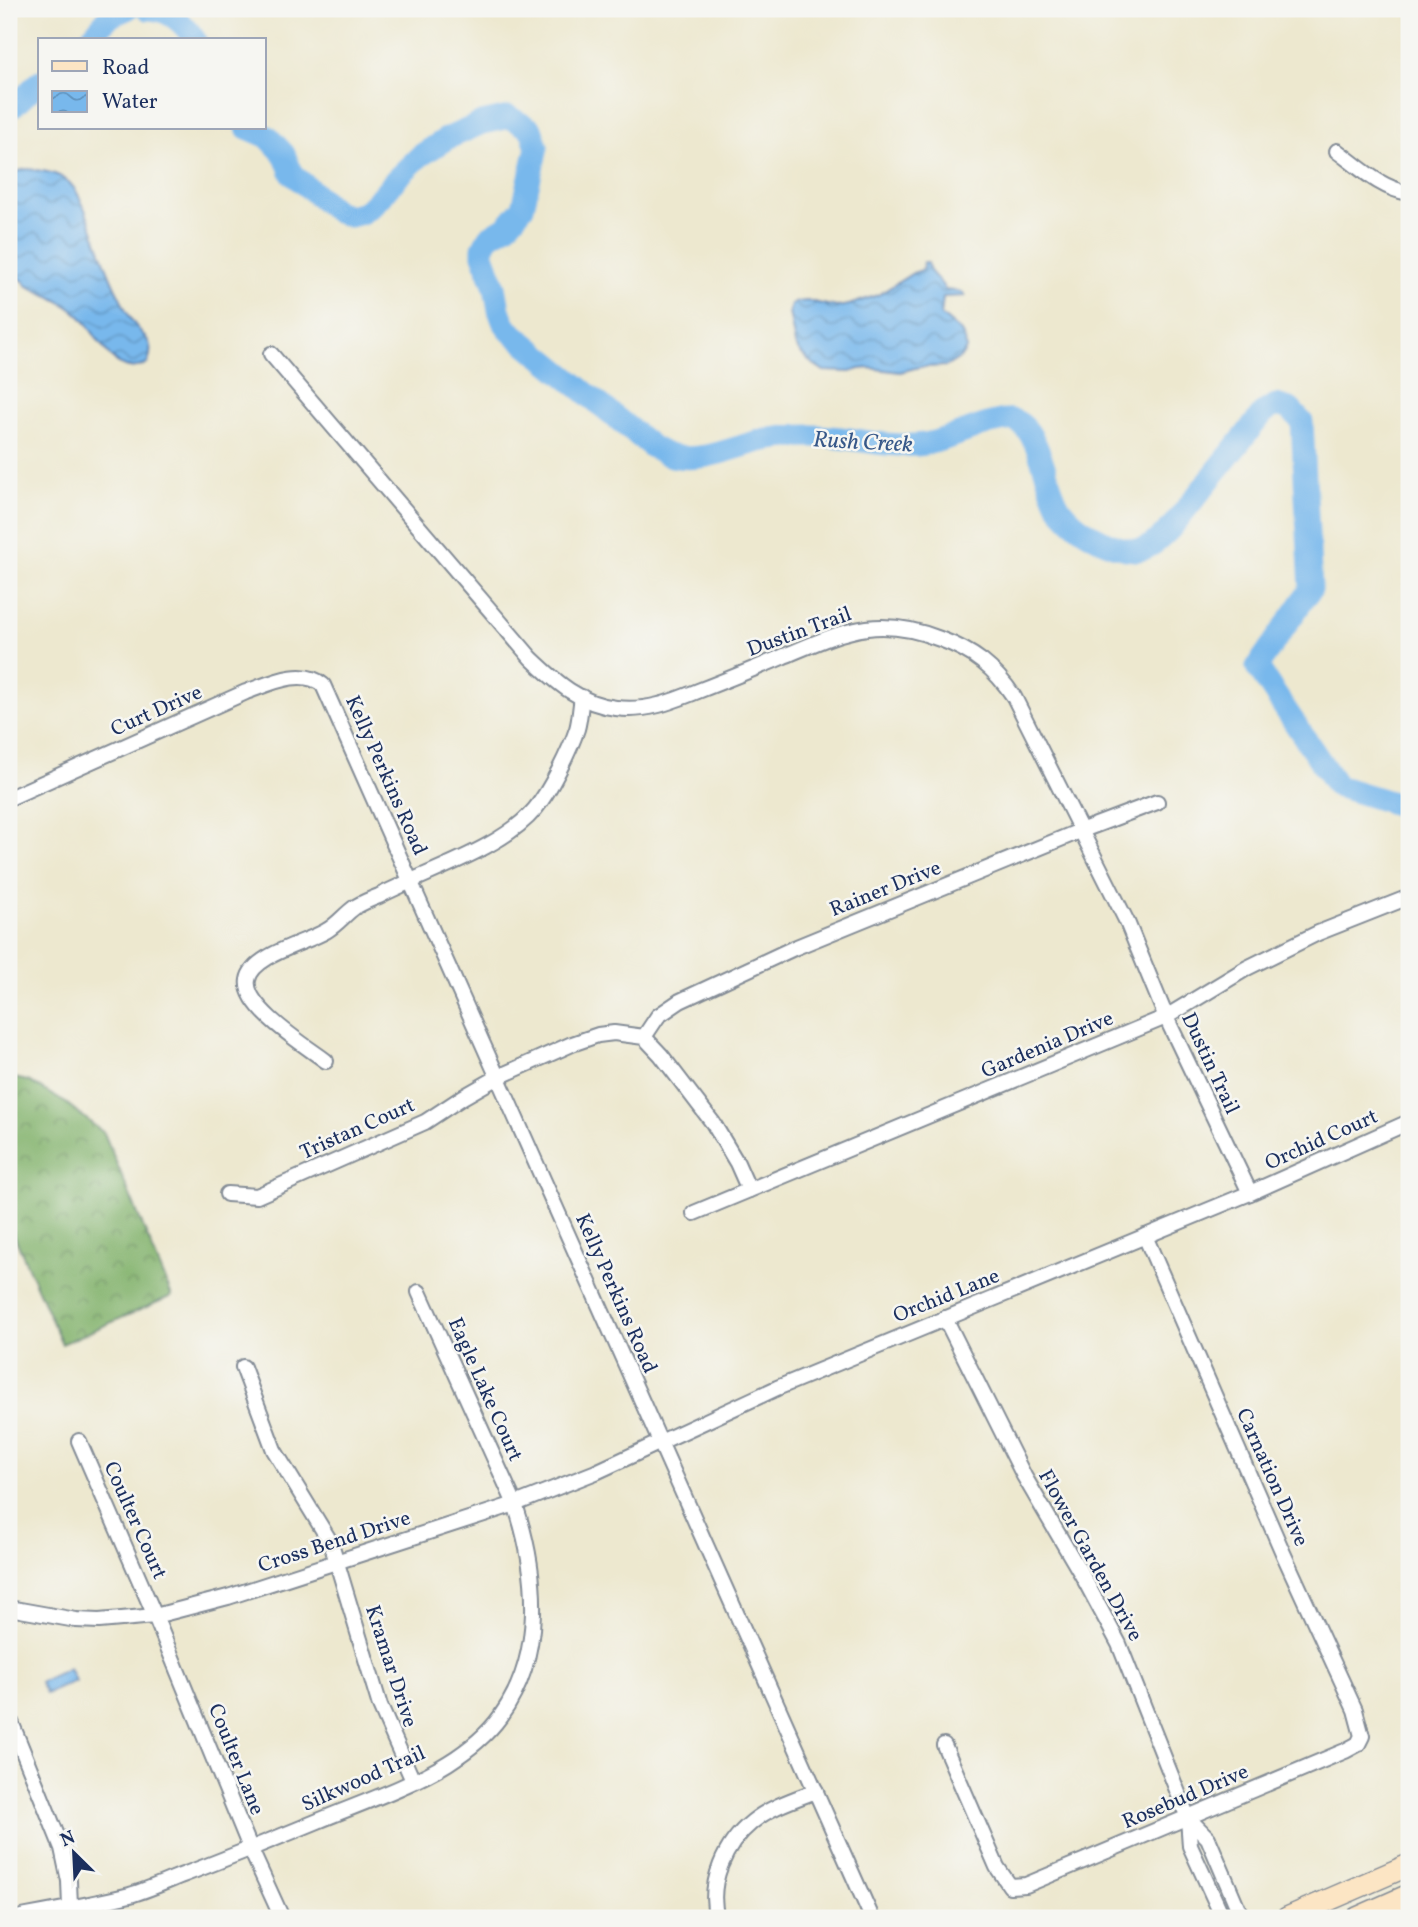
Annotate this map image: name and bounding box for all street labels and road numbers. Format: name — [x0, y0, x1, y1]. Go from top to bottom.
street label: Dustin Trail — [743, 600, 856, 665]
street label: Curt Drive — [106, 678, 207, 744]
street label: Kelly Perkins Road — [337, 691, 434, 860]
street label: Rainer Drive — [825, 854, 946, 925]
street label: Gardenia Drive — [977, 1004, 1118, 1086]
street label: Dustin Trail — [1173, 1008, 1246, 1119]
street label: Tristan Court — [296, 1091, 420, 1168]
street label: Orchid Court — [1261, 1103, 1383, 1178]
street label: Kelly Perkins Road — [567, 1209, 664, 1378]
street label: Orchid Lane — [889, 1262, 1004, 1331]
street label: Eagle Lake Court — [440, 1313, 529, 1466]
street label: Carnation Drive — [1228, 1404, 1315, 1551]
street label: Coulter Court — [96, 1457, 174, 1584]
street label: Flower Garden Drive — [1030, 1465, 1149, 1647]
street label: Cross Bend Drive — [254, 1504, 414, 1581]
street label: Kramar Drive — [357, 1602, 424, 1731]
street label: Coulter Lane — [200, 1699, 271, 1820]
street label: Silkwood Trail — [297, 1739, 430, 1820]
street label: Rosebud Drive — [1118, 1758, 1253, 1837]

